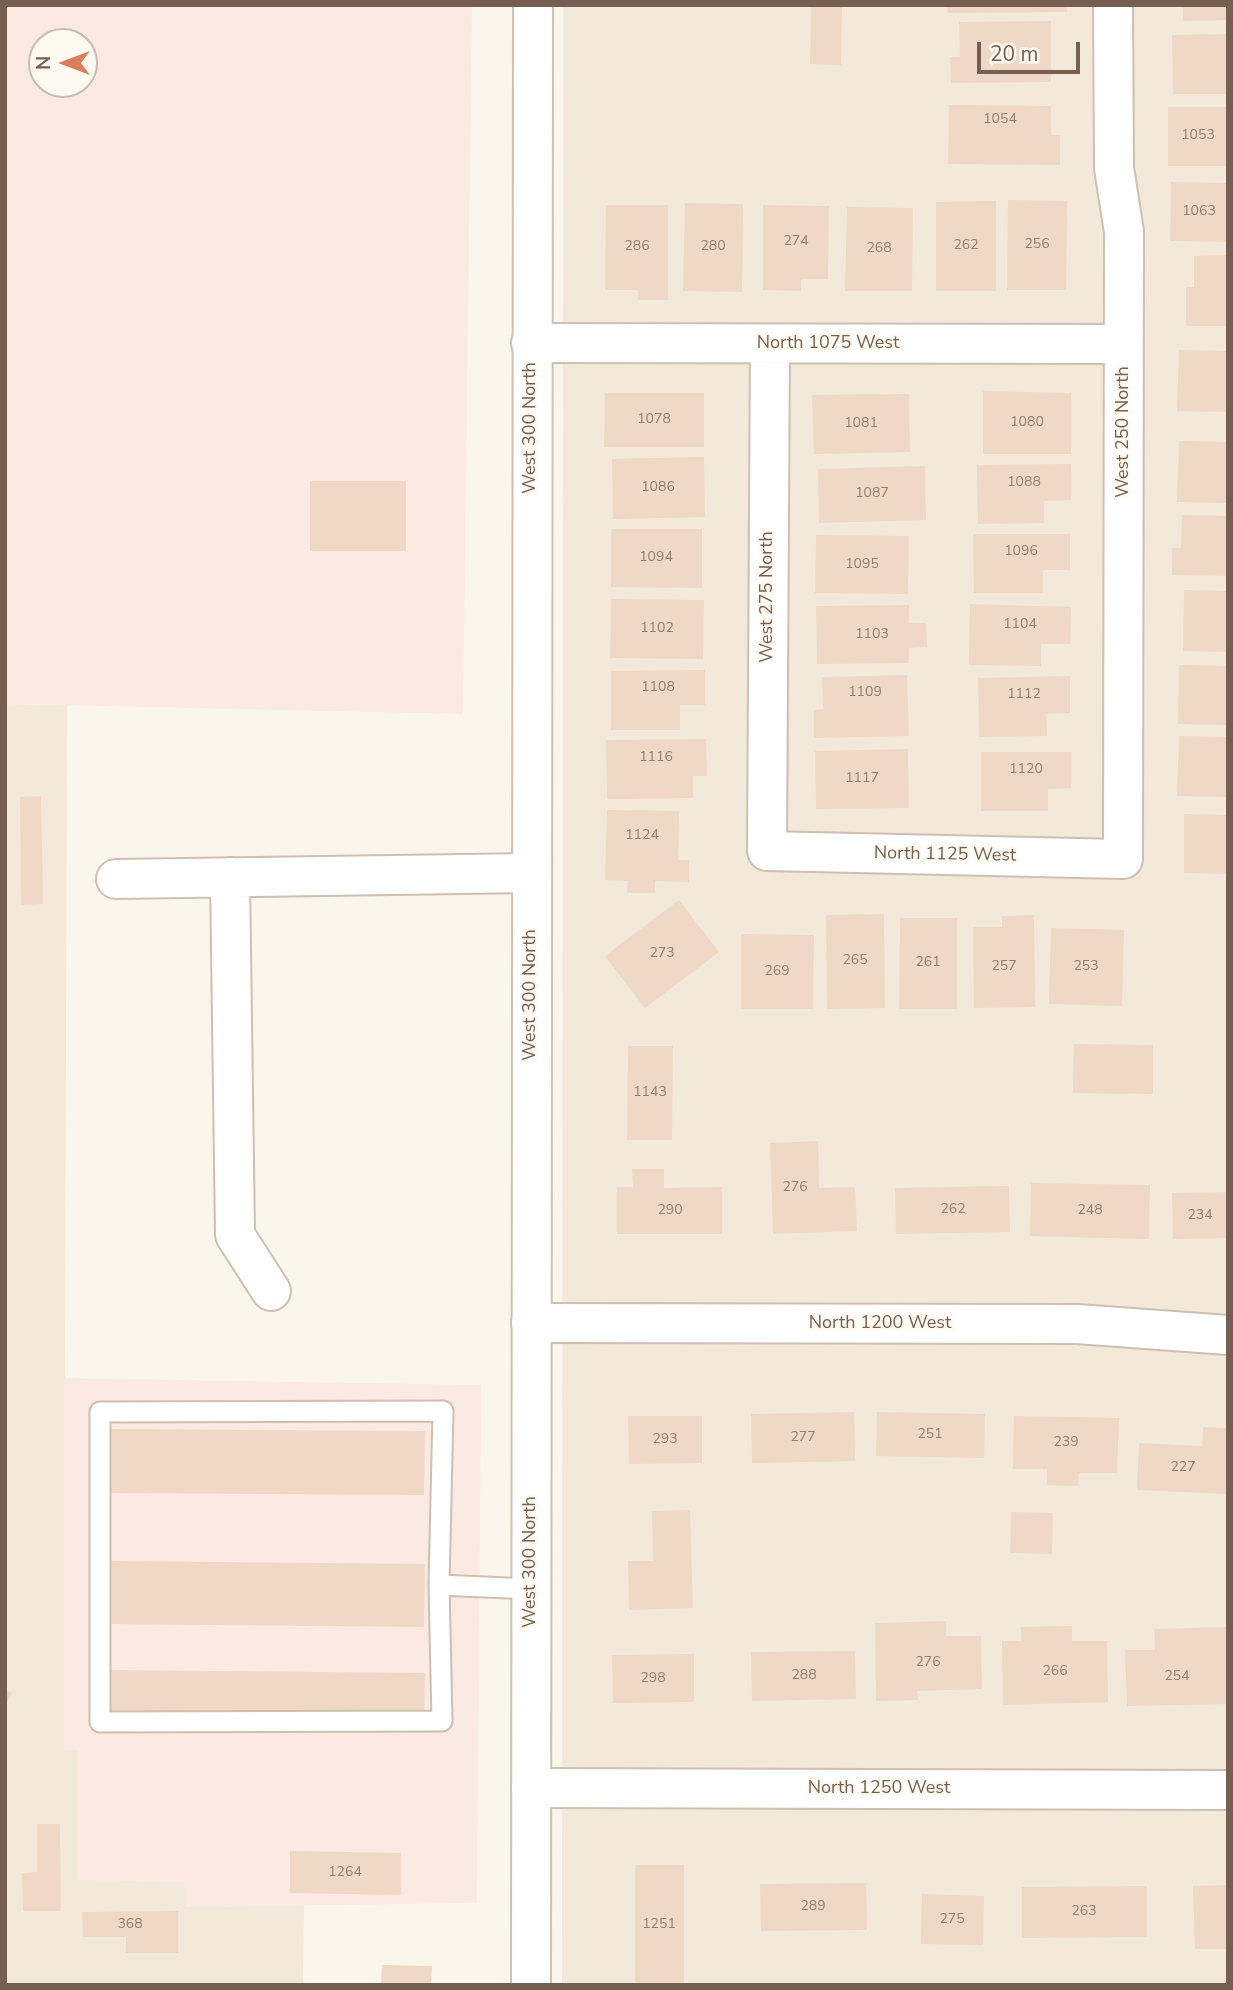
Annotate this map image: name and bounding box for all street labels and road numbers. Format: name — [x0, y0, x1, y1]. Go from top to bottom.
street label: North 1075 West — [757, 333, 899, 355]
street label: West 300 North — [520, 362, 542, 494]
street label: West 250 North — [1113, 366, 1135, 498]
street label: West 275 North — [757, 531, 779, 663]
street label: North 1125 West — [874, 843, 1016, 867]
street label: West 300 North — [520, 929, 542, 1061]
street label: North 1200 West — [809, 1313, 951, 1335]
street label: West 300 North — [520, 1496, 542, 1628]
street label: North 1250 West — [808, 1778, 950, 1800]

